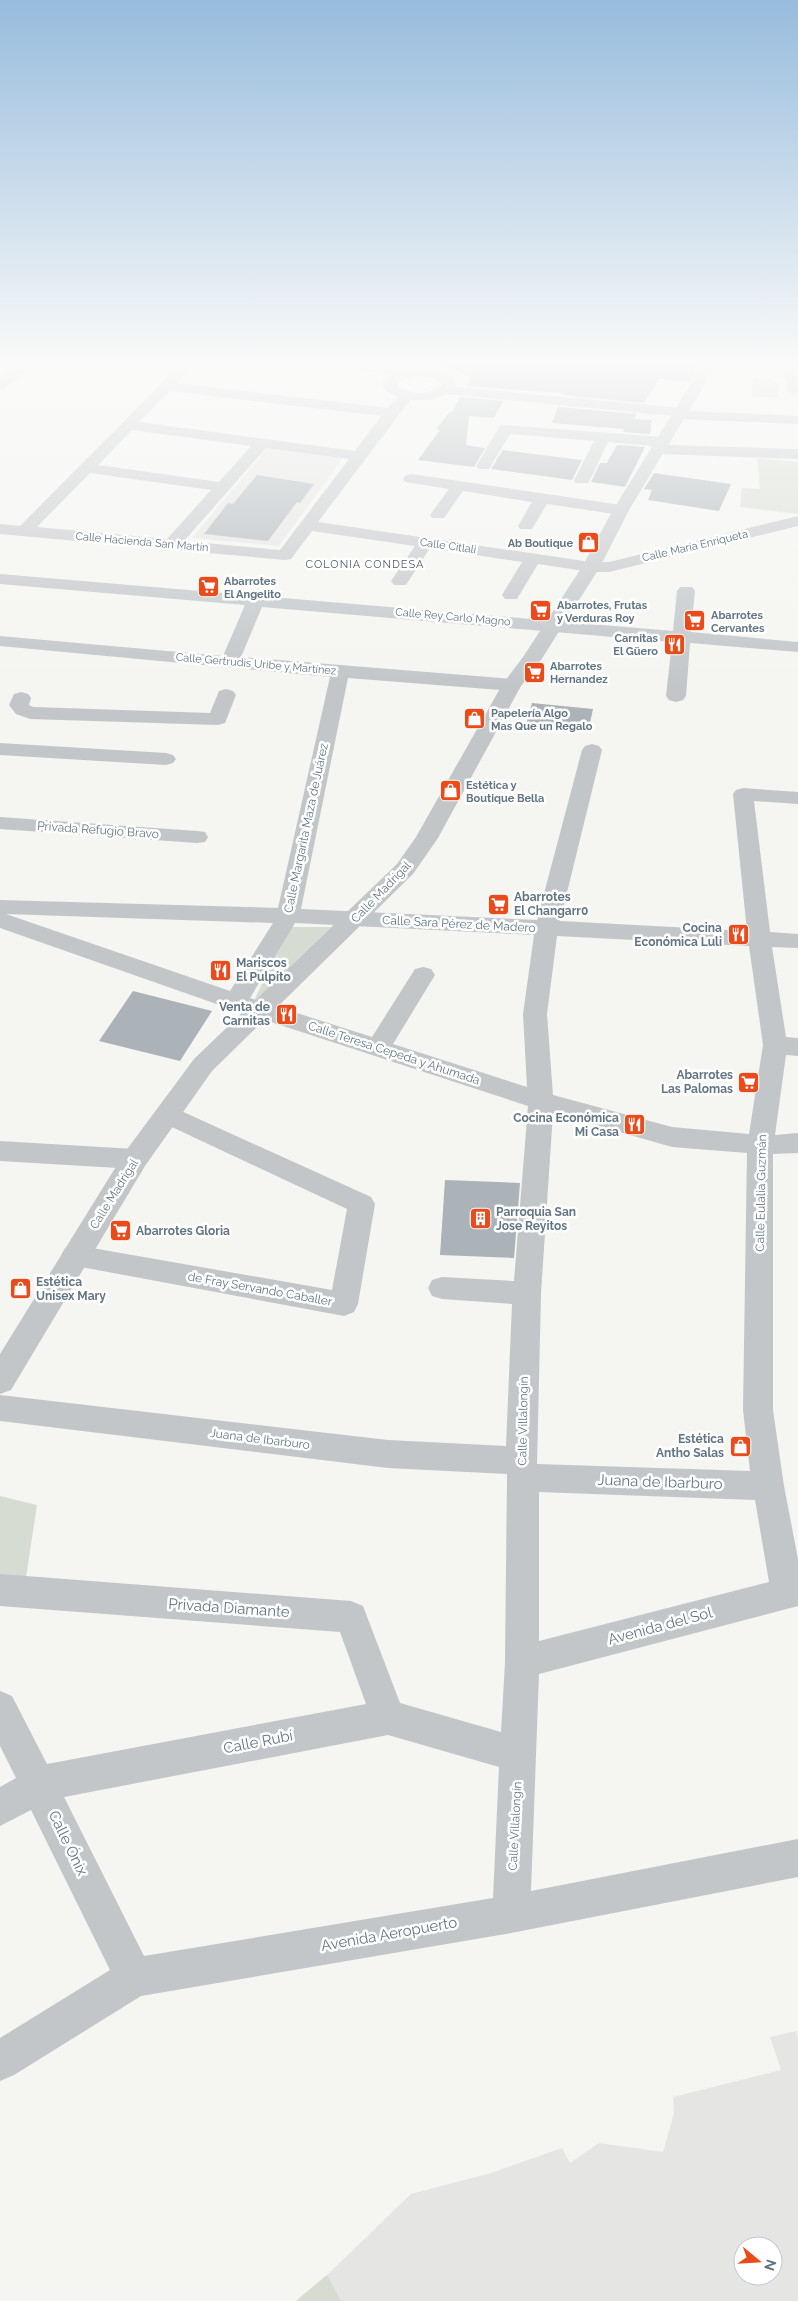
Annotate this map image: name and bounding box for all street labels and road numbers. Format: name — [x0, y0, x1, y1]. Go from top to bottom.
street label: Calle María Enriqueta — [641, 528, 749, 564]
street label: Calle Hacienda San Martín — [75, 530, 209, 554]
street label: Calle Citlali — [419, 536, 477, 556]
street label: Calle Rey Carlo Magno — [395, 605, 512, 629]
street label: Calle Gertrudis Uribe y Martínez — [175, 651, 337, 678]
street label: Calle Margarita Maza de Juárez — [281, 742, 331, 914]
street label: Privada Refugio Bravo — [37, 819, 159, 841]
street label: Calle Madrigal — [348, 858, 414, 926]
street label: Calle Sara Pérez de Madero — [382, 913, 536, 935]
street label: Calle Teresa Cepeda y Ahumada — [306, 1019, 482, 1087]
street label: Calle Eulalia Guzmán — [753, 1134, 769, 1252]
street label: Calle Madrigal — [87, 1156, 142, 1232]
street label: de Fray Servando Caballer — [187, 1269, 334, 1309]
street label: Calle Villalongín — [515, 1376, 531, 1466]
street label: Juana de Ibarburo — [209, 1426, 311, 1452]
street label: Juana de Ibarburo — [597, 1471, 723, 1493]
street label: Privada Diamante — [168, 1595, 291, 1621]
street label: Avenida del Sol — [606, 1603, 715, 1649]
street label: Calle Rubí — [222, 1726, 295, 1758]
street label: Calle Villalongín — [506, 1781, 524, 1871]
street label: Calle Ónix — [45, 1808, 92, 1879]
street label: Avenida Aeropuerto — [320, 1913, 458, 1955]

